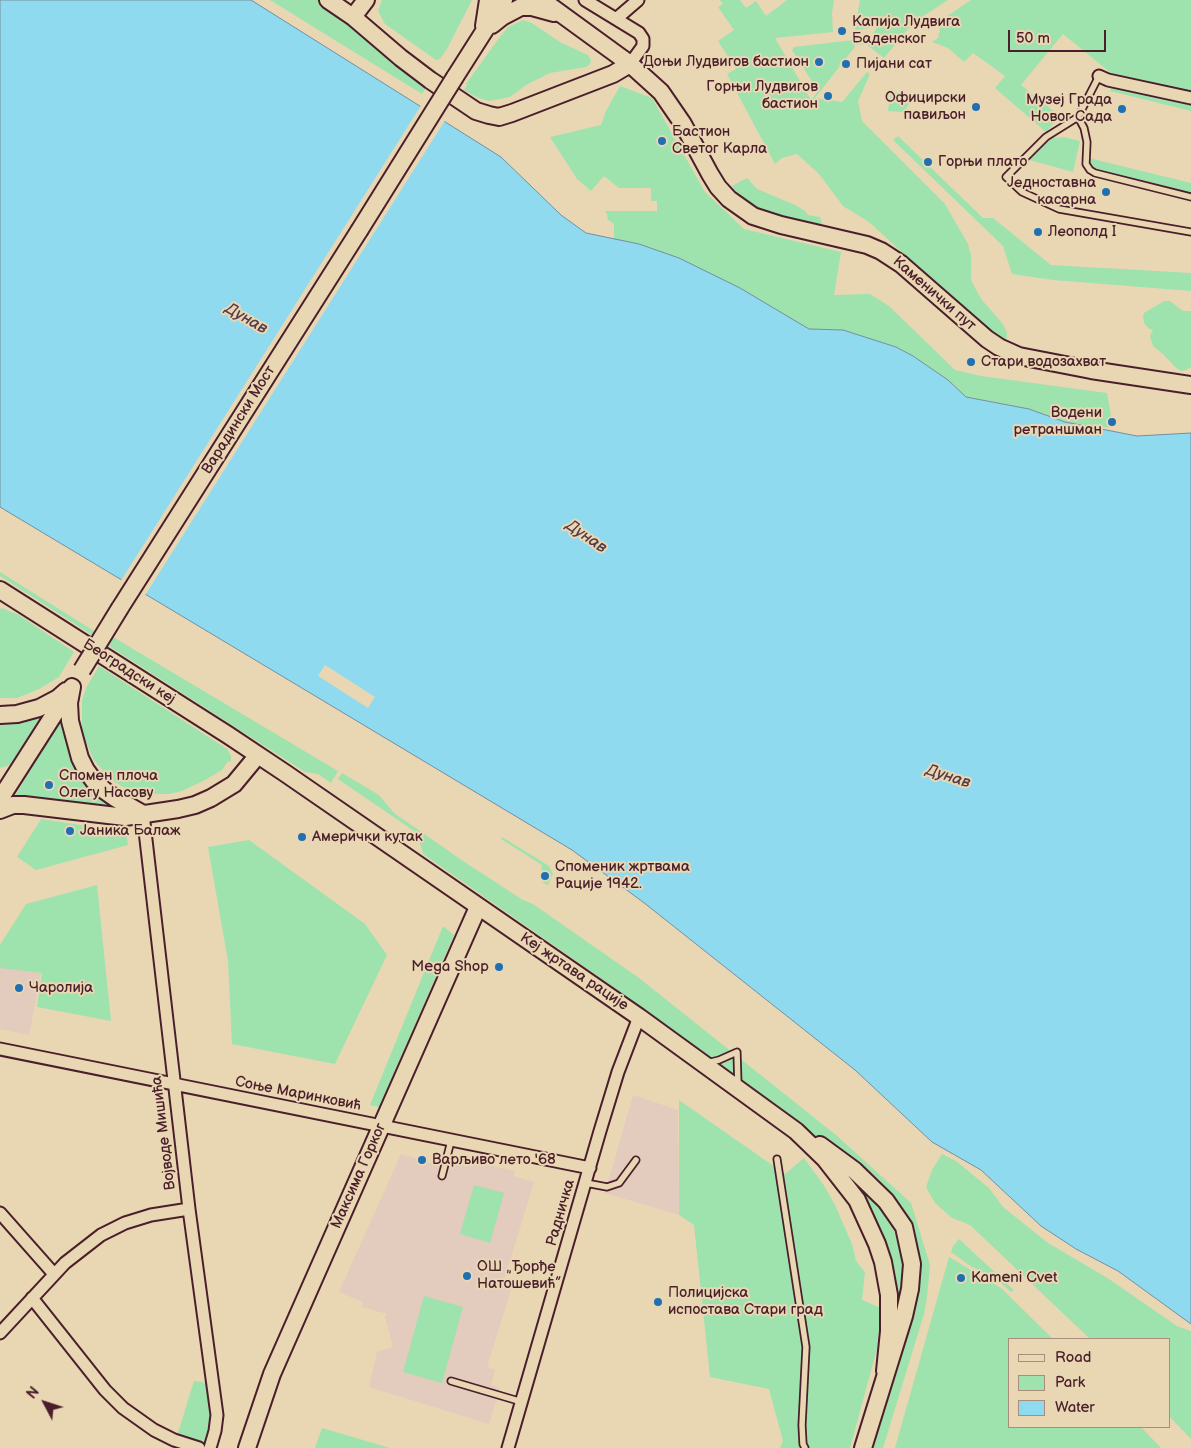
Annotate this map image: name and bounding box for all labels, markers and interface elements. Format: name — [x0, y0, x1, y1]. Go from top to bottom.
place label: Капија Лудвига Баденског — [852, 13, 960, 48]
scale bar — [1011, 20, 1108, 52]
marker: Капија Лудвига Баденског — [836, 25, 848, 37]
text: 50 m — [1016, 29, 1050, 48]
place label: Доњи Лудвигов бастион — [643, 53, 809, 71]
place label: Пијани сат — [856, 55, 932, 73]
marker: Доњи Лудвигов бастион — [813, 56, 825, 68]
marker: Пијани сат — [840, 58, 852, 70]
place label: Горњи Лудвигов бастион — [706, 78, 818, 113]
place label: Официрски павиљон — [885, 89, 966, 124]
marker: Горњи Лудвигов бастион — [822, 90, 834, 102]
place label: Музеј Града Новог Сада — [1026, 91, 1112, 126]
marker: Официрски павиљон — [970, 101, 982, 113]
marker: Музеј Града Новог Сада — [1116, 103, 1128, 115]
place label: Бастион Светог Карла — [672, 123, 767, 158]
marker: Бастион Светог Карла — [656, 135, 668, 147]
place label: Горњи плато — [938, 153, 1027, 171]
marker: Горњи плато — [922, 156, 934, 168]
place label: Једноставна касарна — [1007, 174, 1096, 209]
marker: Једноставна касарна — [1100, 186, 1112, 198]
place label: Леополд I — [1048, 223, 1116, 241]
marker: Леополд I — [1032, 226, 1044, 238]
street label: Каменички пут — [889, 253, 979, 335]
water label: Дунав — [221, 299, 271, 339]
place label: Стари водозахват — [981, 353, 1106, 371]
marker: Стари водозахват — [965, 356, 977, 368]
street label: Варадински Мост — [198, 363, 280, 477]
place label: Водени ретраншман — [1014, 404, 1102, 439]
marker: Водени ретраншман — [1106, 416, 1118, 428]
water label: Дунав — [562, 516, 610, 558]
street label: Београдски кеј — [79, 635, 179, 709]
water label: Дунав — [923, 761, 973, 793]
place label: Спомен плоча Олегу Насову — [59, 767, 158, 802]
marker: Спомен плоча Олегу Насову — [43, 779, 55, 791]
place label: Јаника Балаж — [80, 822, 181, 840]
marker: Јаника Балаж — [64, 825, 76, 837]
place label: Амерички кутак — [312, 828, 423, 846]
marker: Амерички кутак — [296, 831, 308, 843]
place label: Споменик жртвама Рације 1942. — [555, 858, 690, 893]
marker: Споменик жртвама Рације 1942. — [539, 870, 551, 882]
street label: Кеј жртава рације — [516, 929, 632, 1015]
place label: Mega Shop — [411, 958, 489, 976]
marker: Mega Shop — [493, 961, 505, 973]
place label: Чаролија — [29, 979, 93, 997]
marker: Чаролија — [13, 982, 25, 994]
street label: Соње Маринковић — [233, 1073, 363, 1115]
street label: Војводе Мишића — [148, 1075, 180, 1191]
street label: Максима Горког — [328, 1120, 390, 1232]
place label: Варљиво лето '68 — [432, 1151, 556, 1169]
marker: Варљиво лето '68 — [416, 1154, 428, 1166]
street label: Радничка — [543, 1178, 579, 1248]
place label: ОШ „Ђорђе Натошевић” — [477, 1258, 561, 1293]
place label: Kameni Cvet — [971, 1269, 1058, 1287]
marker: ОШ „Ђорђе Натошевић” — [461, 1270, 473, 1282]
marker: Kameni Cvet — [955, 1272, 967, 1284]
place label: Полицијска испостава Стари град — [668, 1284, 823, 1319]
marker: Полицијска испостава Стари град — [652, 1296, 664, 1308]
legend — [1008, 1338, 1171, 1428]
text: Road — [1055, 1348, 1091, 1367]
text: Park — [1055, 1373, 1085, 1392]
north arrow — [20, 1378, 70, 1428]
text: N — [23, 1384, 43, 1403]
text: Water — [1055, 1398, 1095, 1417]

